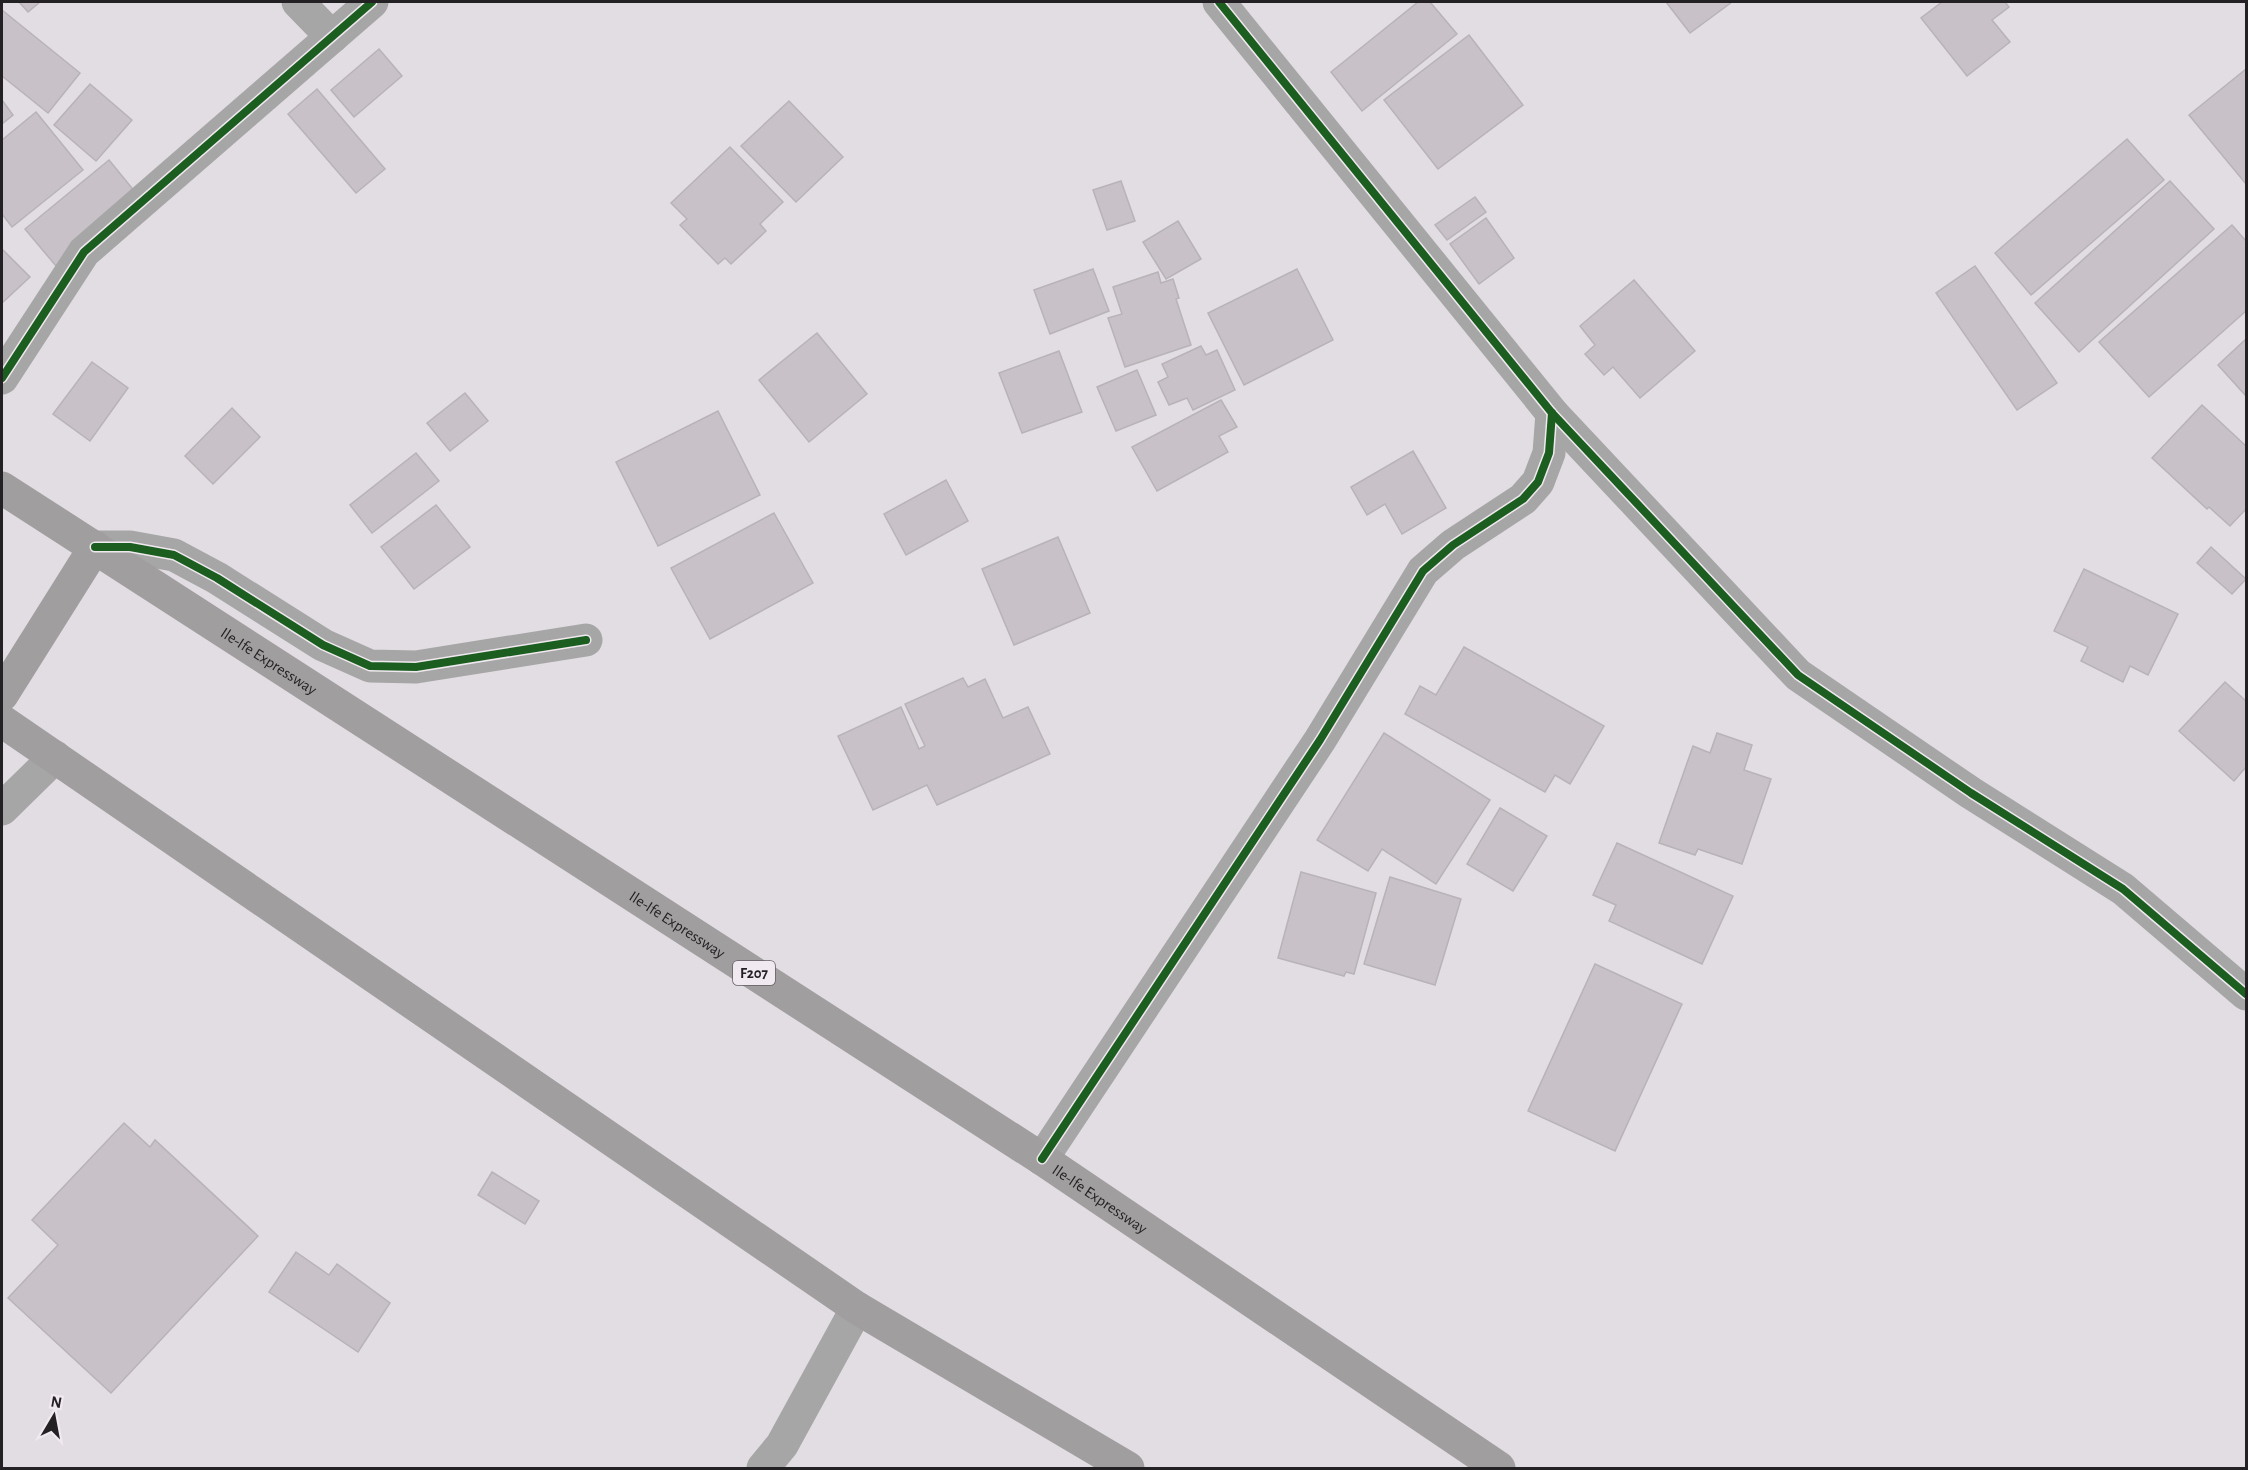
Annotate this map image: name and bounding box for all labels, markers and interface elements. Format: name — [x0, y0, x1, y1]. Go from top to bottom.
street label: Ile-Ife Expressway — [218, 625, 320, 699]
street label: Ile-Ife Expressway — [626, 888, 728, 962]
road number: F207 — [733, 961, 775, 985]
street label: Ile-Ife Expressway — [1049, 1162, 1150, 1238]
north arrow — [24, 1386, 84, 1446]
text: N — [50, 1393, 63, 1411]

